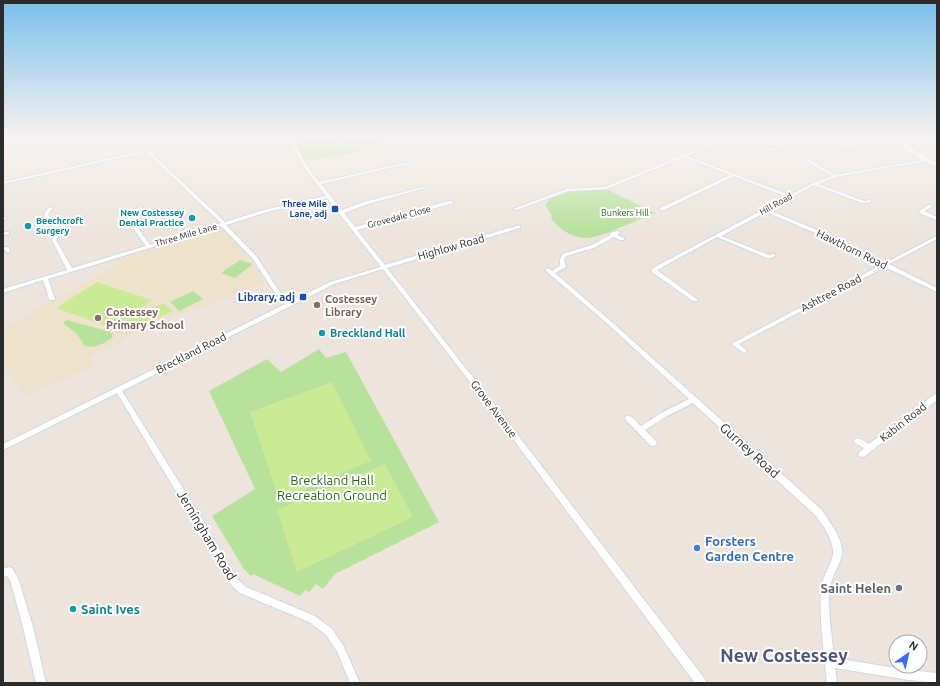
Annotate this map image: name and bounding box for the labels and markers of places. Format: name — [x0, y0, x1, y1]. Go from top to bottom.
place label: Three Mile Lane, adj — [282, 199, 327, 219]
marker: Three Mile Lane, adj — [330, 204, 340, 214]
place label: New Costessey Dental Practice — [119, 208, 184, 228]
marker: New Costessey Dental Practice — [187, 213, 197, 223]
place label: Beechcroft Surgery — [36, 216, 83, 236]
marker: Beechcroft Surgery — [23, 221, 33, 231]
place label: Library, adj — [238, 291, 295, 303]
marker: Library, adj — [298, 292, 308, 302]
place label: Costessey Library — [325, 293, 377, 318]
marker: Costessey Library — [312, 300, 322, 310]
place label: Costessey Primary School — [106, 306, 185, 331]
marker: Costessey Primary School — [93, 313, 103, 323]
place label: Breckland Hall — [330, 327, 406, 339]
marker: Breckland Hall — [317, 328, 327, 338]
place label: Forsters Garden Centre — [705, 534, 794, 563]
marker: Forsters Garden Centre — [692, 543, 702, 553]
place label: Saint Helen — [821, 581, 891, 595]
marker: Saint Helen — [894, 583, 904, 593]
place label: Saint Ives — [81, 602, 140, 616]
marker: Saint Ives — [68, 604, 78, 614]

